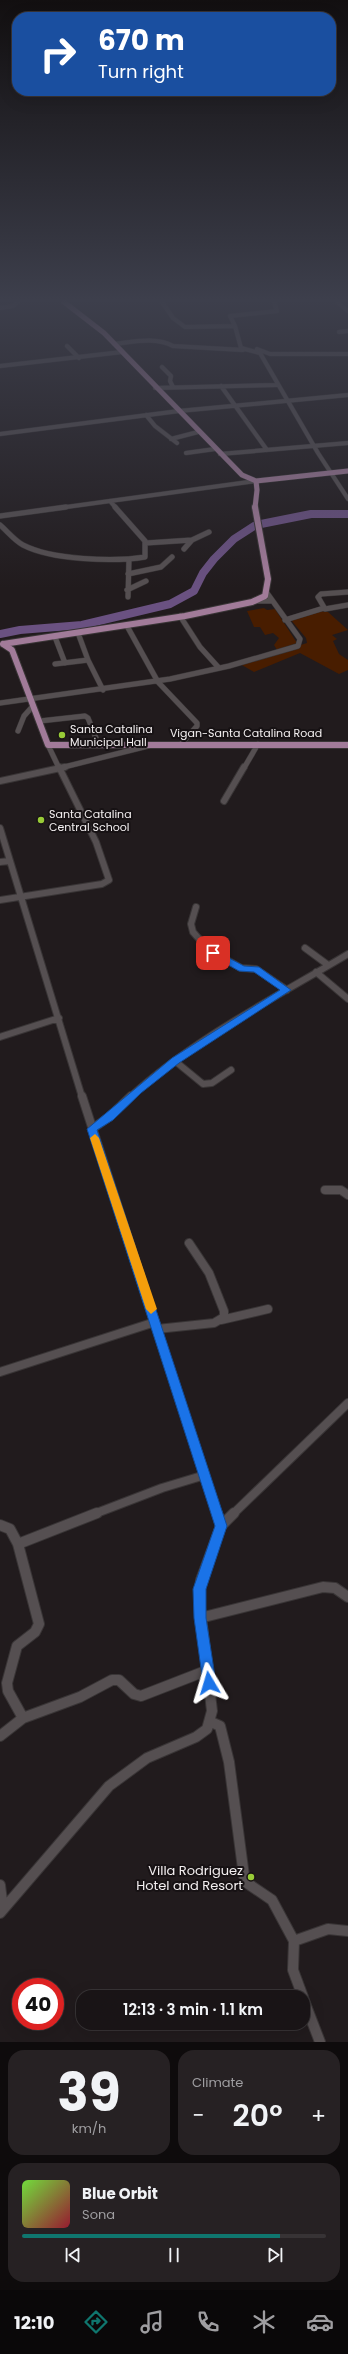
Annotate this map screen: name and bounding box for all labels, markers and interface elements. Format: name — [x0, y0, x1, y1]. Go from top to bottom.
text: 670 m — [98, 21, 185, 60]
icon: right — [32, 28, 84, 80]
text: Turn right — [98, 59, 184, 84]
place label: Santa Catalina Municipal Hall — [70, 721, 153, 750]
street label: Vigan-Santa Catalina Road — [170, 725, 322, 741]
marker: Santa Catalina Municipal Hall — [57, 730, 67, 740]
place label: Santa Catalina Central School — [49, 806, 132, 835]
marker: Santa Catalina Central School — [36, 815, 46, 825]
pin — [196, 936, 230, 970]
icon: arrive — [202, 942, 224, 964]
position arrow — [188, 1662, 230, 1704]
place label: Villa Rodriguez Hotel and Resort — [136, 1861, 243, 1895]
marker: Villa Rodriguez Hotel and Resort — [246, 1872, 256, 1882]
speed limit sign: 40 — [12, 1978, 64, 2030]
text: 12:13 · 3 min · 1.1 km — [123, 1999, 263, 2020]
text: 39 — [57, 2056, 121, 2129]
text: Climate — [192, 2073, 243, 2092]
text: 20° — [233, 2094, 283, 2137]
text: − — [192, 2100, 204, 2131]
text: + — [311, 2100, 326, 2131]
text: km/h — [72, 2119, 106, 2138]
text: Blue Orbit — [82, 2183, 158, 2204]
text: Sona — [82, 2205, 115, 2224]
icon: previous — [62, 2244, 84, 2266]
icon: pause — [163, 2244, 185, 2266]
icon: next — [264, 2244, 286, 2266]
icon: directions — [82, 2308, 110, 2336]
icon: music — [138, 2308, 166, 2336]
icon: phone — [194, 2308, 222, 2336]
icon: climate — [250, 2308, 278, 2336]
icon: car — [306, 2308, 334, 2336]
text: 12:10 — [14, 2310, 55, 2335]

